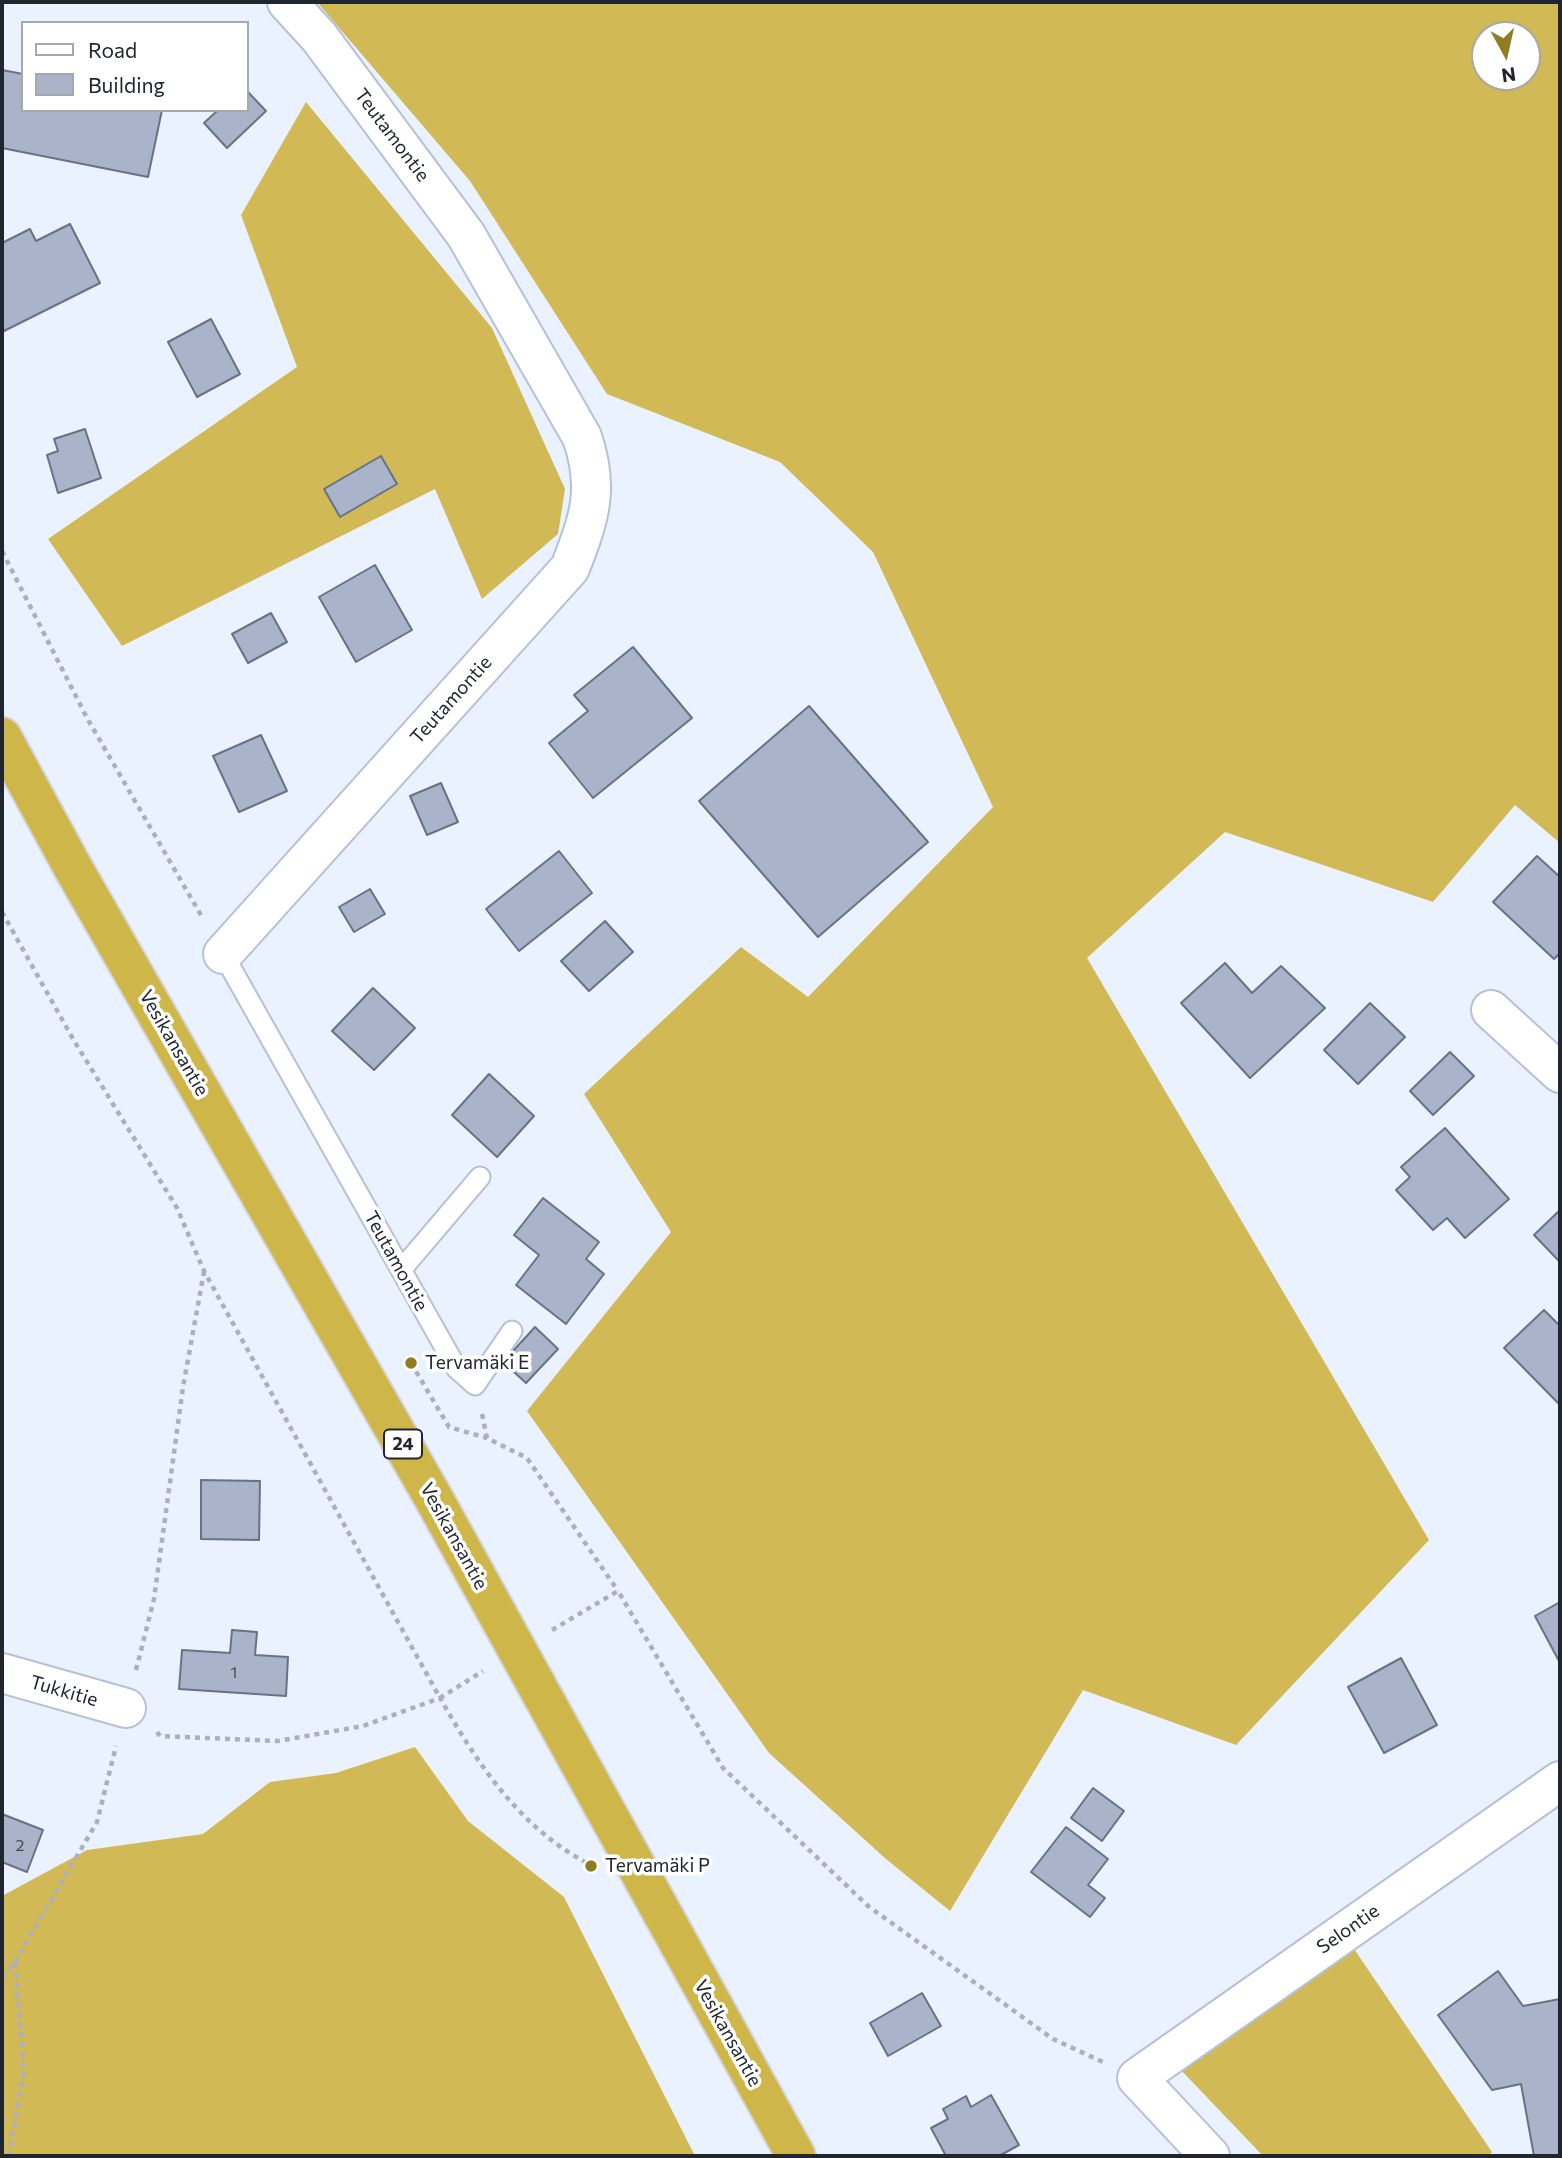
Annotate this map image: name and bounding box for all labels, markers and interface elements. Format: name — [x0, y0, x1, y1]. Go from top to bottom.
legend — [21, 21, 248, 112]
north arrow — [1471, 21, 1541, 91]
text: Road — [88, 37, 137, 62]
text: N — [1500, 63, 1517, 88]
text: Building — [88, 72, 165, 97]
street label: Teutamontie — [350, 84, 434, 186]
street label: Teutamontie — [406, 651, 496, 749]
street label: Vesikansantie — [134, 986, 214, 1100]
street label: Teutamontie — [359, 1207, 433, 1315]
place label: Tervamäki E — [425, 1352, 529, 1374]
marker: Tervamäki E — [403, 1355, 419, 1371]
road number: 24 — [384, 1429, 422, 1458]
street label: Vesikansantie — [415, 1479, 493, 1593]
house number: 1 — [231, 1663, 237, 1683]
street label: Tukkitie — [28, 1670, 100, 1712]
house number: 2 — [16, 1836, 24, 1856]
place label: Tervamäki P — [605, 1855, 710, 1877]
marker: Tervamäki P — [583, 1858, 599, 1874]
street label: Selontie — [1312, 1899, 1384, 1959]
street label: Vesikansantie — [689, 1976, 767, 2090]

